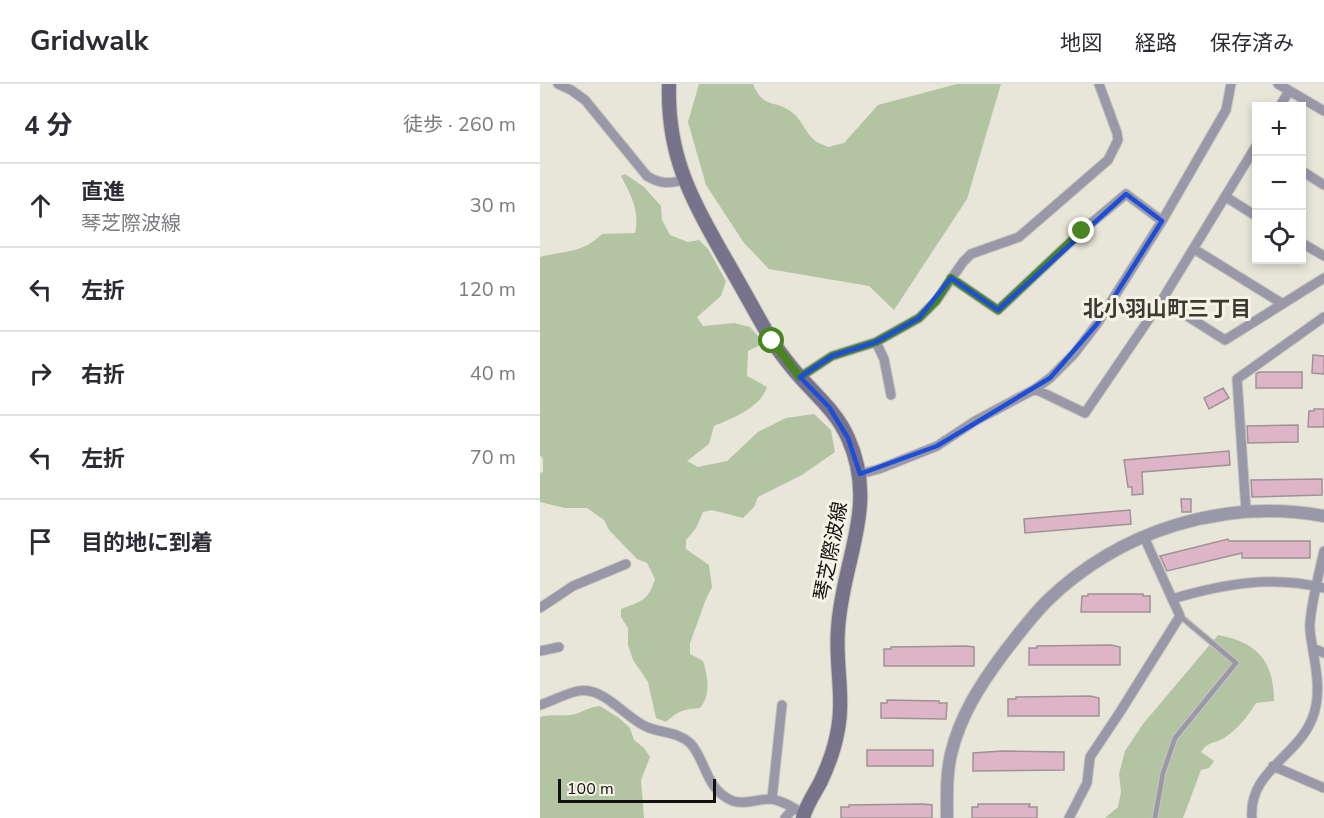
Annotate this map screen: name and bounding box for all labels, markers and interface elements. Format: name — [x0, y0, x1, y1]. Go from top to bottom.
text: Gridwalk — [30, 22, 148, 60]
text: 地図 — [1060, 29, 1102, 57]
text: 経路 — [1135, 29, 1177, 57]
text: 保存済み — [1210, 29, 1294, 57]
map controls — [1252, 102, 1306, 264]
button: + — [1252, 102, 1306, 156]
text: 4 分 — [24, 108, 73, 143]
text: 徒歩 · 260 m — [403, 111, 516, 138]
button: − — [1252, 156, 1306, 210]
text: 直進 — [81, 177, 125, 207]
icon: ahead — [24, 189, 57, 222]
text: 30 m — [470, 192, 516, 219]
text: 琴芝際波線 — [81, 210, 181, 237]
button: locate — [1252, 210, 1306, 264]
route end — [1068, 217, 1094, 243]
icon: left — [24, 273, 57, 306]
text: 左折 — [81, 276, 125, 306]
text: 120 m — [458, 276, 516, 303]
district label: 北小羽山町三丁目 — [1083, 295, 1251, 323]
route start — [758, 327, 784, 353]
icon: right — [24, 357, 57, 390]
text: 右折 — [81, 360, 125, 390]
text: 40 m — [470, 360, 516, 387]
icon: left — [24, 441, 57, 474]
text: 左折 — [81, 444, 125, 474]
text: 70 m — [470, 444, 516, 471]
street label: 琴芝際波線 — [808, 499, 854, 603]
icon: arrive — [24, 525, 57, 558]
text: 目的地に到着 — [81, 528, 213, 558]
scale bar — [558, 776, 716, 804]
text: 100 m — [567, 778, 614, 800]

